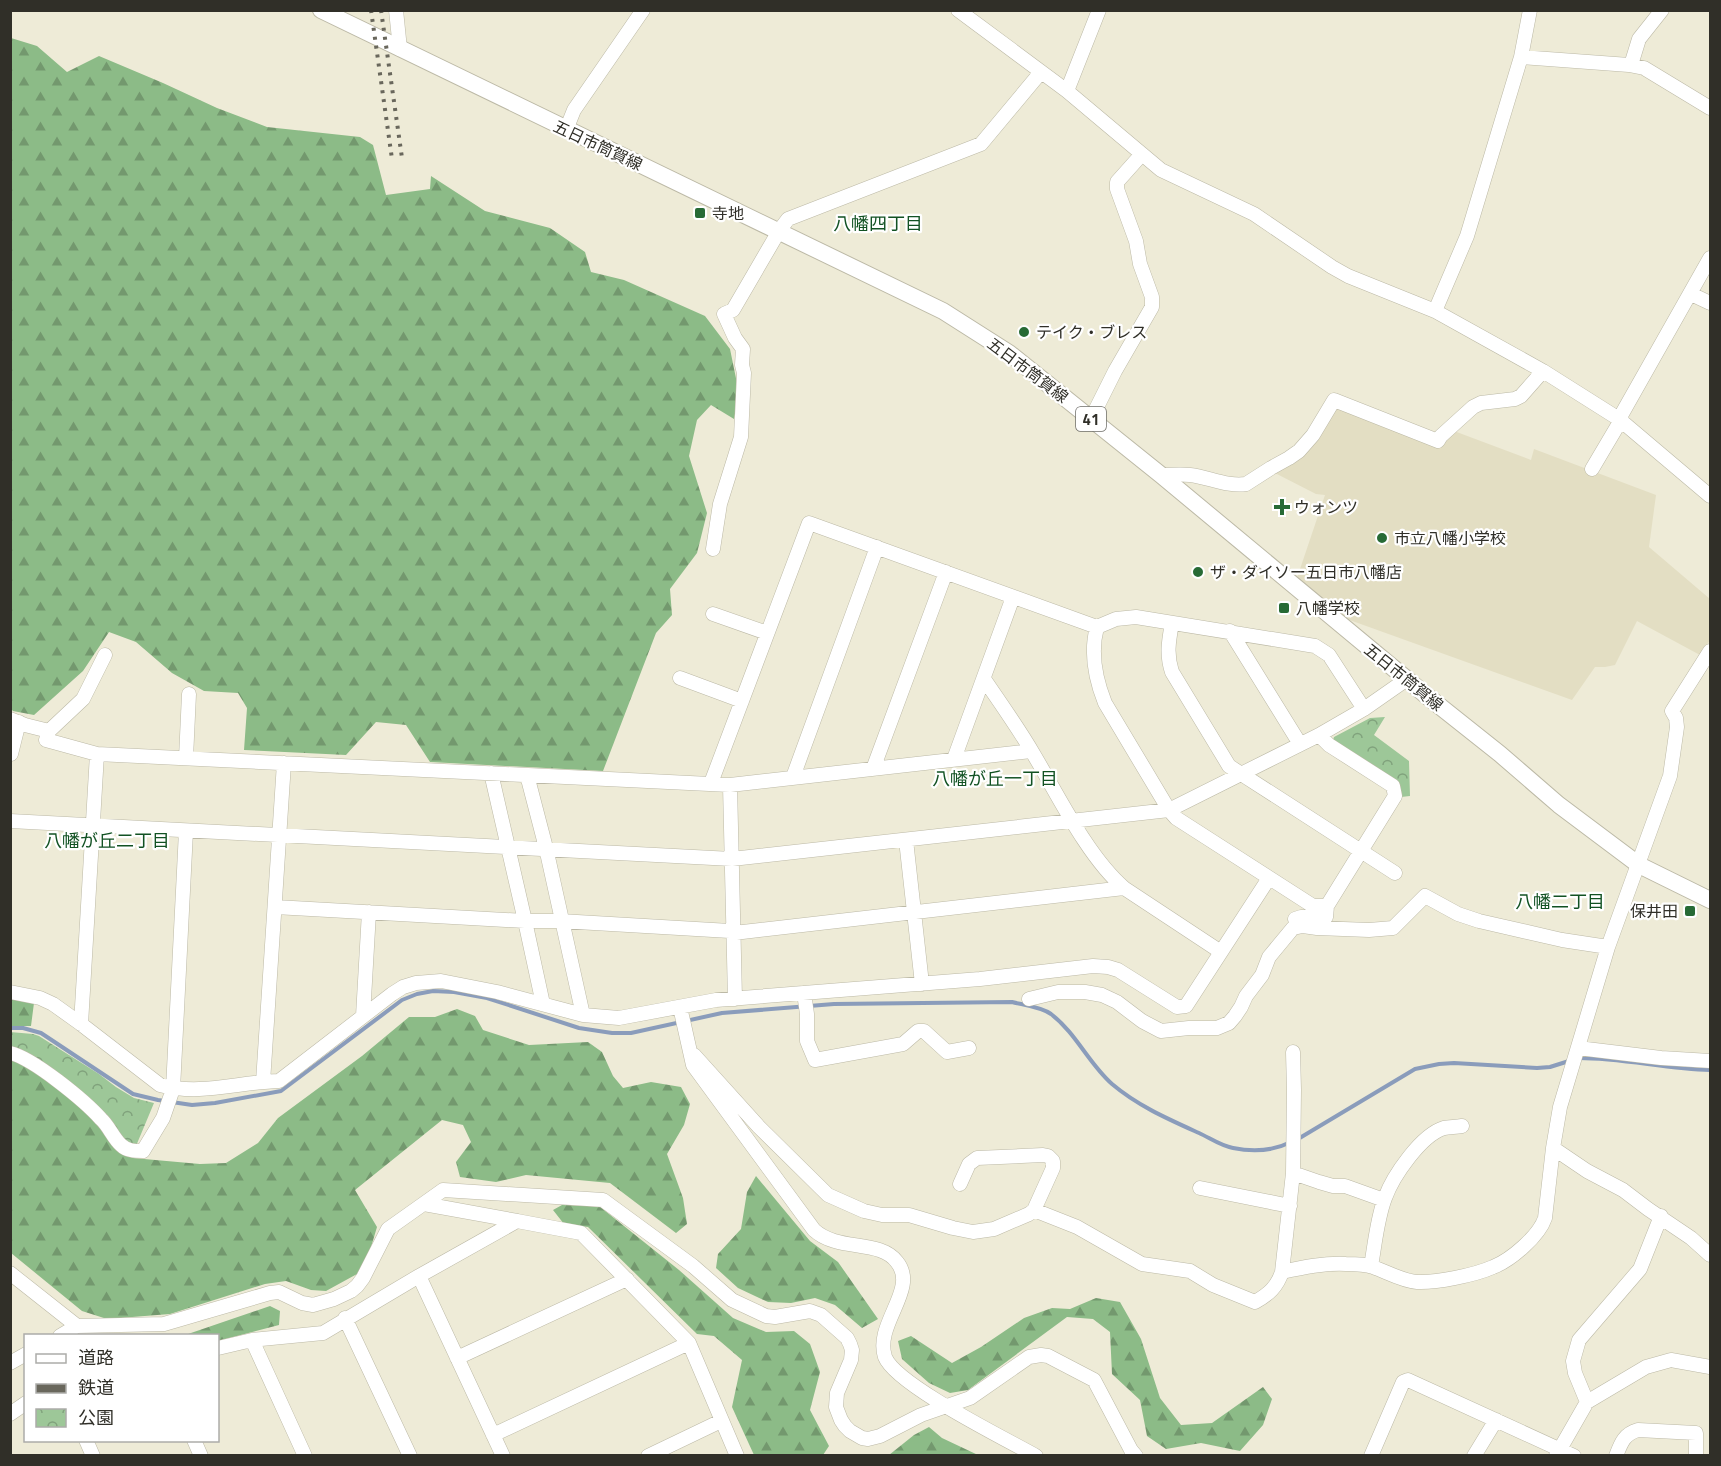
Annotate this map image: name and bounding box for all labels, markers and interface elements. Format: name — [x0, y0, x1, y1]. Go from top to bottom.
street label: 五日市筒賀線 — [549, 114, 647, 176]
place label: 寺地 — [712, 201, 744, 225]
marker: 寺地 — [693, 206, 707, 220]
district label: 八幡四丁目 — [833, 210, 923, 237]
place label: テイク・ブレス — [1036, 320, 1147, 344]
marker: テイク・ブレス — [1017, 325, 1031, 339]
street label: 五日市筒賀線 — [982, 332, 1074, 408]
road number: 41 — [1076, 407, 1106, 431]
place label: ウォンツ — [1294, 495, 1358, 519]
marker: ウォンツ — [1275, 500, 1289, 514]
place label: 市立八幡小学校 — [1394, 526, 1506, 550]
marker: 市立八幡小学校 — [1375, 531, 1389, 545]
place label: ザ・ダイソー五日市八幡店 — [1210, 560, 1402, 584]
marker: ザ・ダイソー五日市八幡店 — [1191, 565, 1205, 579]
place label: 八幡学校 — [1296, 596, 1360, 620]
marker: 八幡学校 — [1277, 601, 1291, 615]
street label: 五日市筒賀線 — [1359, 637, 1449, 717]
district label: 八幡が丘一丁目 — [932, 765, 1058, 792]
district label: 八幡が丘二丁目 — [44, 827, 170, 854]
district label: 八幡二丁目 — [1515, 888, 1605, 915]
place label: 保井田 — [1630, 899, 1678, 923]
marker: 保井田 — [1683, 904, 1697, 918]
legend — [24, 1334, 219, 1442]
text: 道路 — [78, 1344, 114, 1371]
text: 鉄道 — [78, 1374, 114, 1401]
text: 公園 — [78, 1404, 114, 1431]

